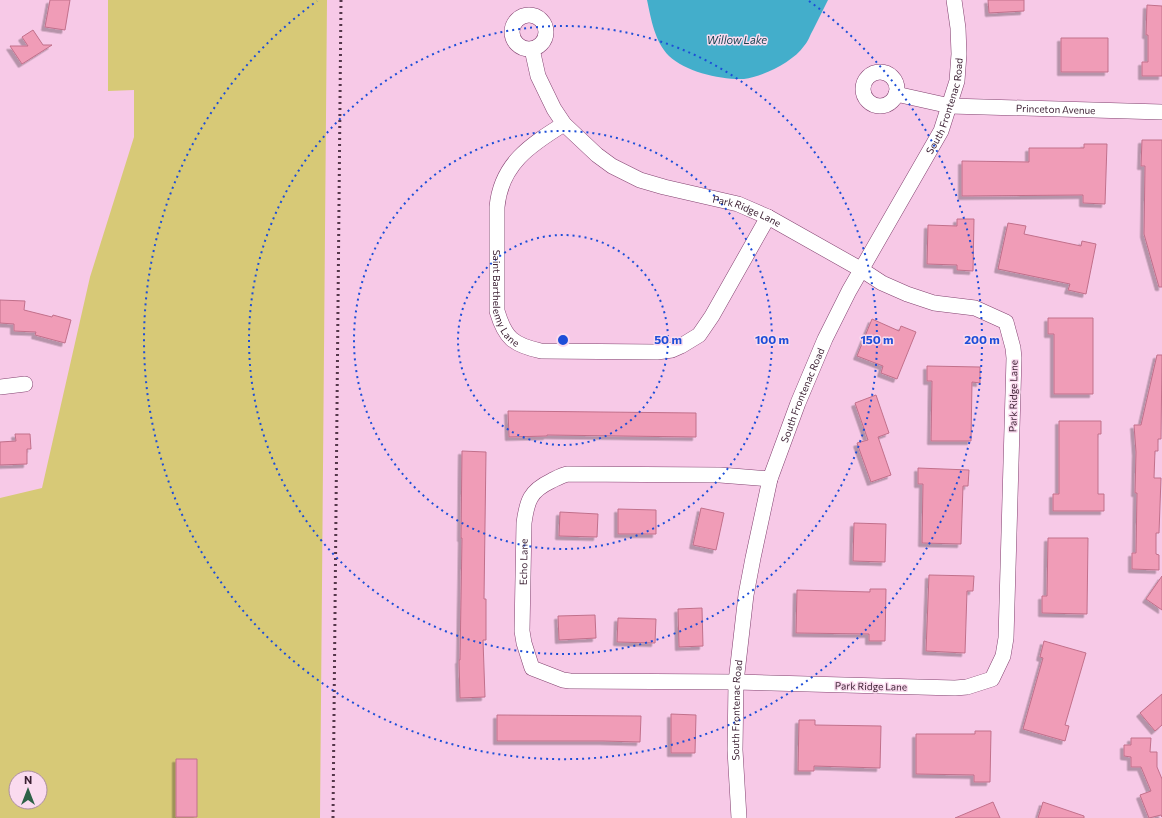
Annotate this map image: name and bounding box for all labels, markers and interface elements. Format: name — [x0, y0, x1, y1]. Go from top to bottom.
water label: Willow Lake — [707, 33, 767, 46]
street label: South Frontenac Road — [923, 57, 965, 156]
street label: Princeton Avenue — [1016, 102, 1096, 116]
street label: Park Ridge Lane — [712, 192, 783, 229]
street label: Saint Barthelemy Lane — [491, 250, 522, 349]
text: 50 m — [654, 332, 682, 346]
text: 100 m — [755, 332, 789, 346]
text: 150 m — [860, 332, 894, 346]
text: 200 m — [964, 332, 1000, 346]
centre of rings — [556, 333, 570, 347]
street label: South Frontenac Road — [778, 346, 827, 444]
street label: Park Ridge Lane — [1006, 360, 1020, 432]
street label: Echo Lane — [517, 539, 530, 585]
street label: South Frontenac Road — [729, 659, 745, 761]
street label: Park Ridge Lane — [835, 679, 907, 693]
north arrow — [8, 770, 48, 810]
text: N — [24, 773, 32, 786]

